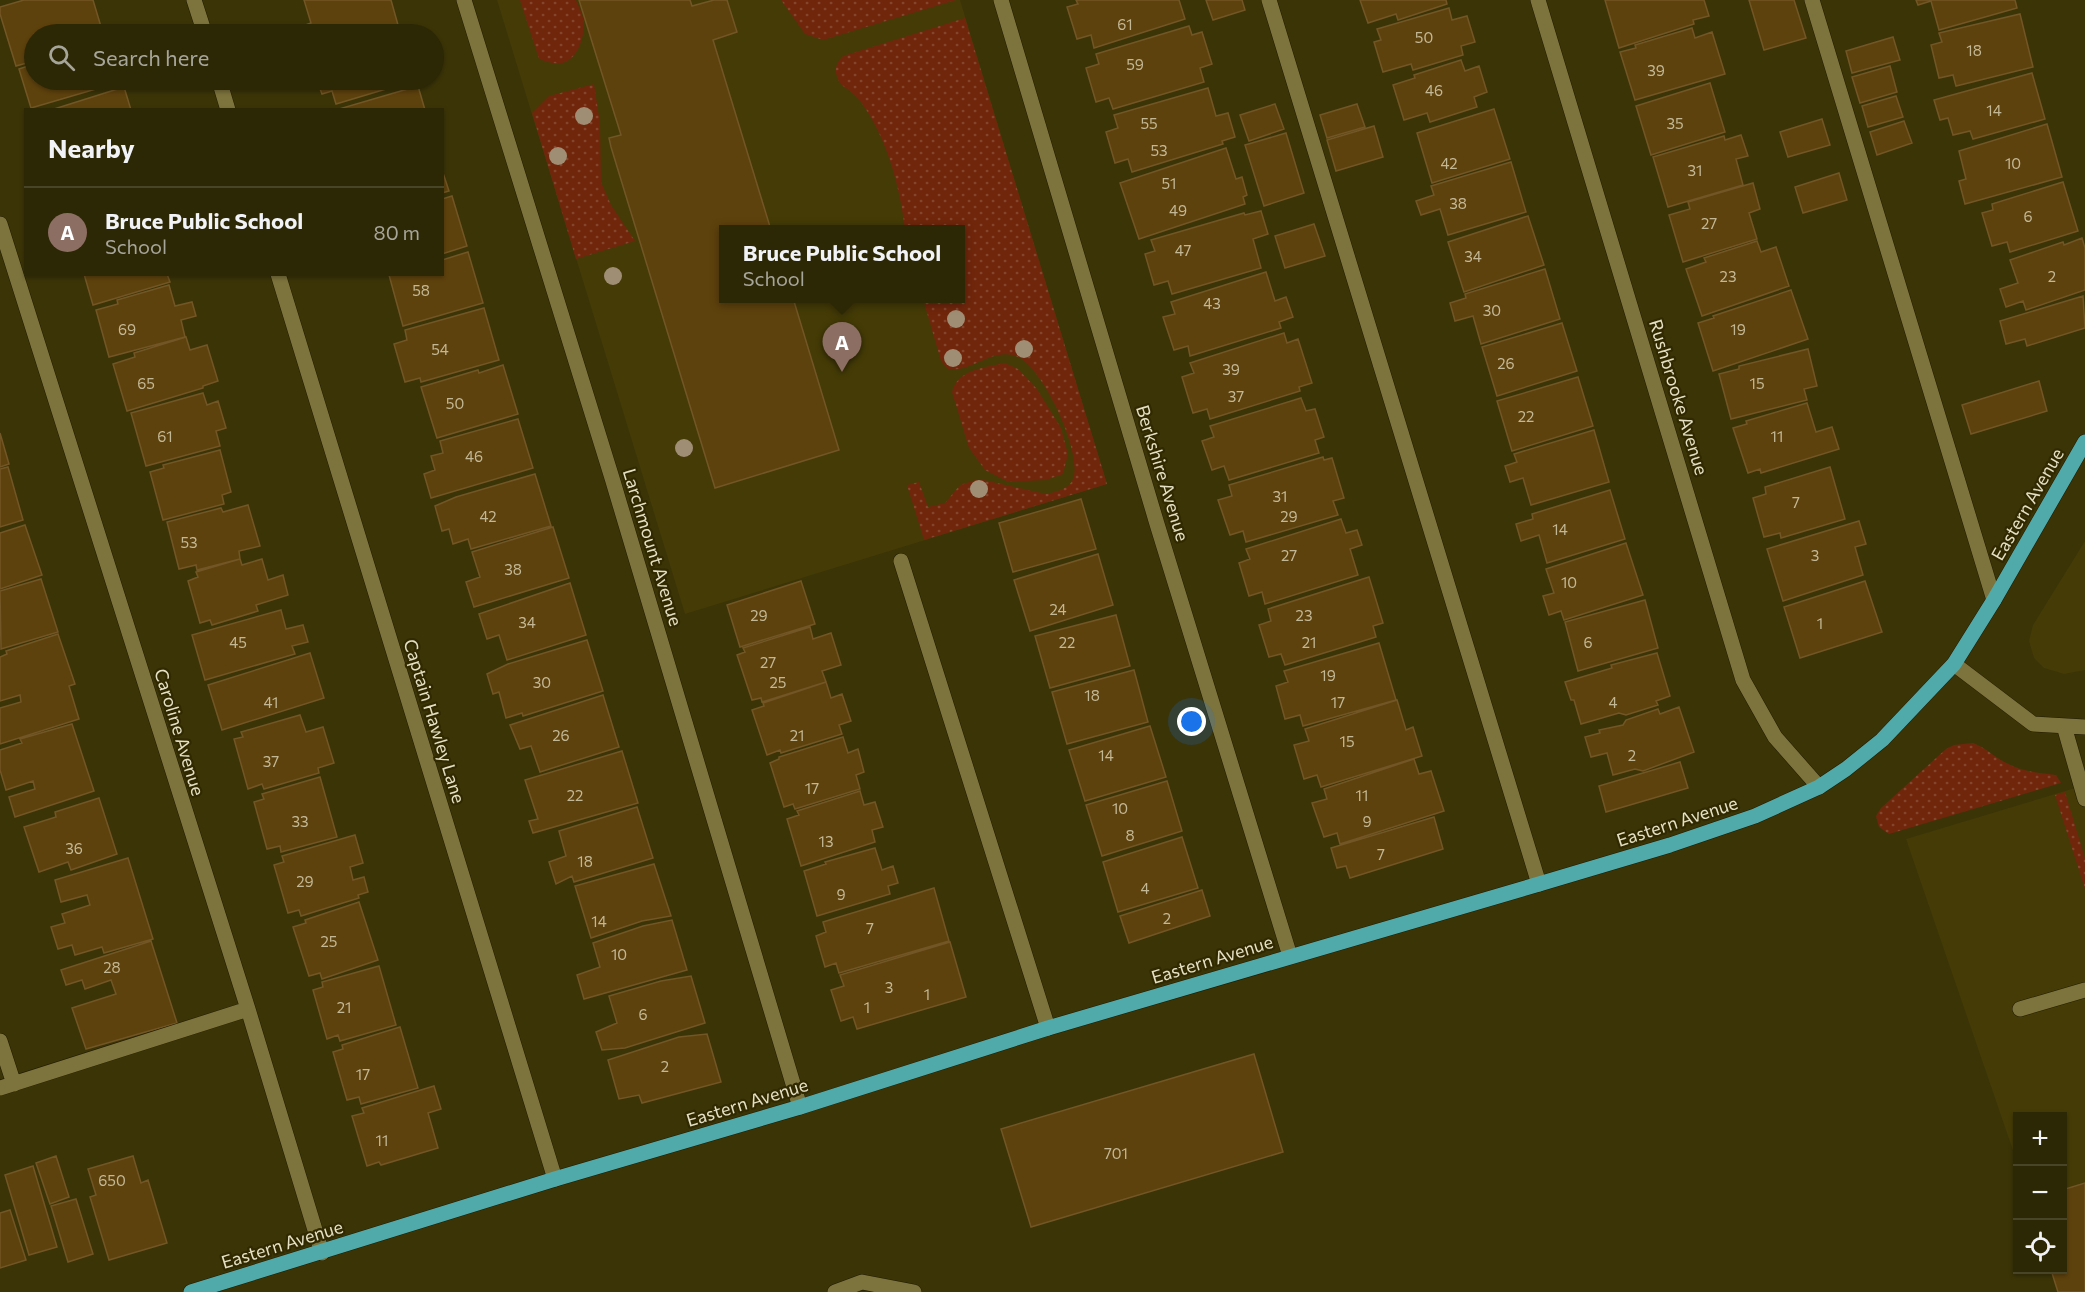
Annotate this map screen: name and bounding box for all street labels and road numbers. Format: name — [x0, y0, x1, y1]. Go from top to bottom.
street label: Rushbrooke Avenue — [1645, 316, 1713, 478]
street label: Berkshire Avenue — [1132, 402, 1194, 544]
street label: Eastern Avenue — [1986, 444, 2068, 564]
street label: Larchmount Avenue — [619, 466, 687, 628]
street label: Captain Hawley Lane — [400, 636, 470, 806]
street label: Caroline Avenue — [150, 666, 210, 798]
street label: Eastern Avenue — [1614, 791, 1740, 851]
street label: Eastern Avenue — [1149, 930, 1275, 988]
street label: Eastern Avenue — [684, 1073, 810, 1131]
street label: Eastern Avenue — [219, 1215, 345, 1273]

